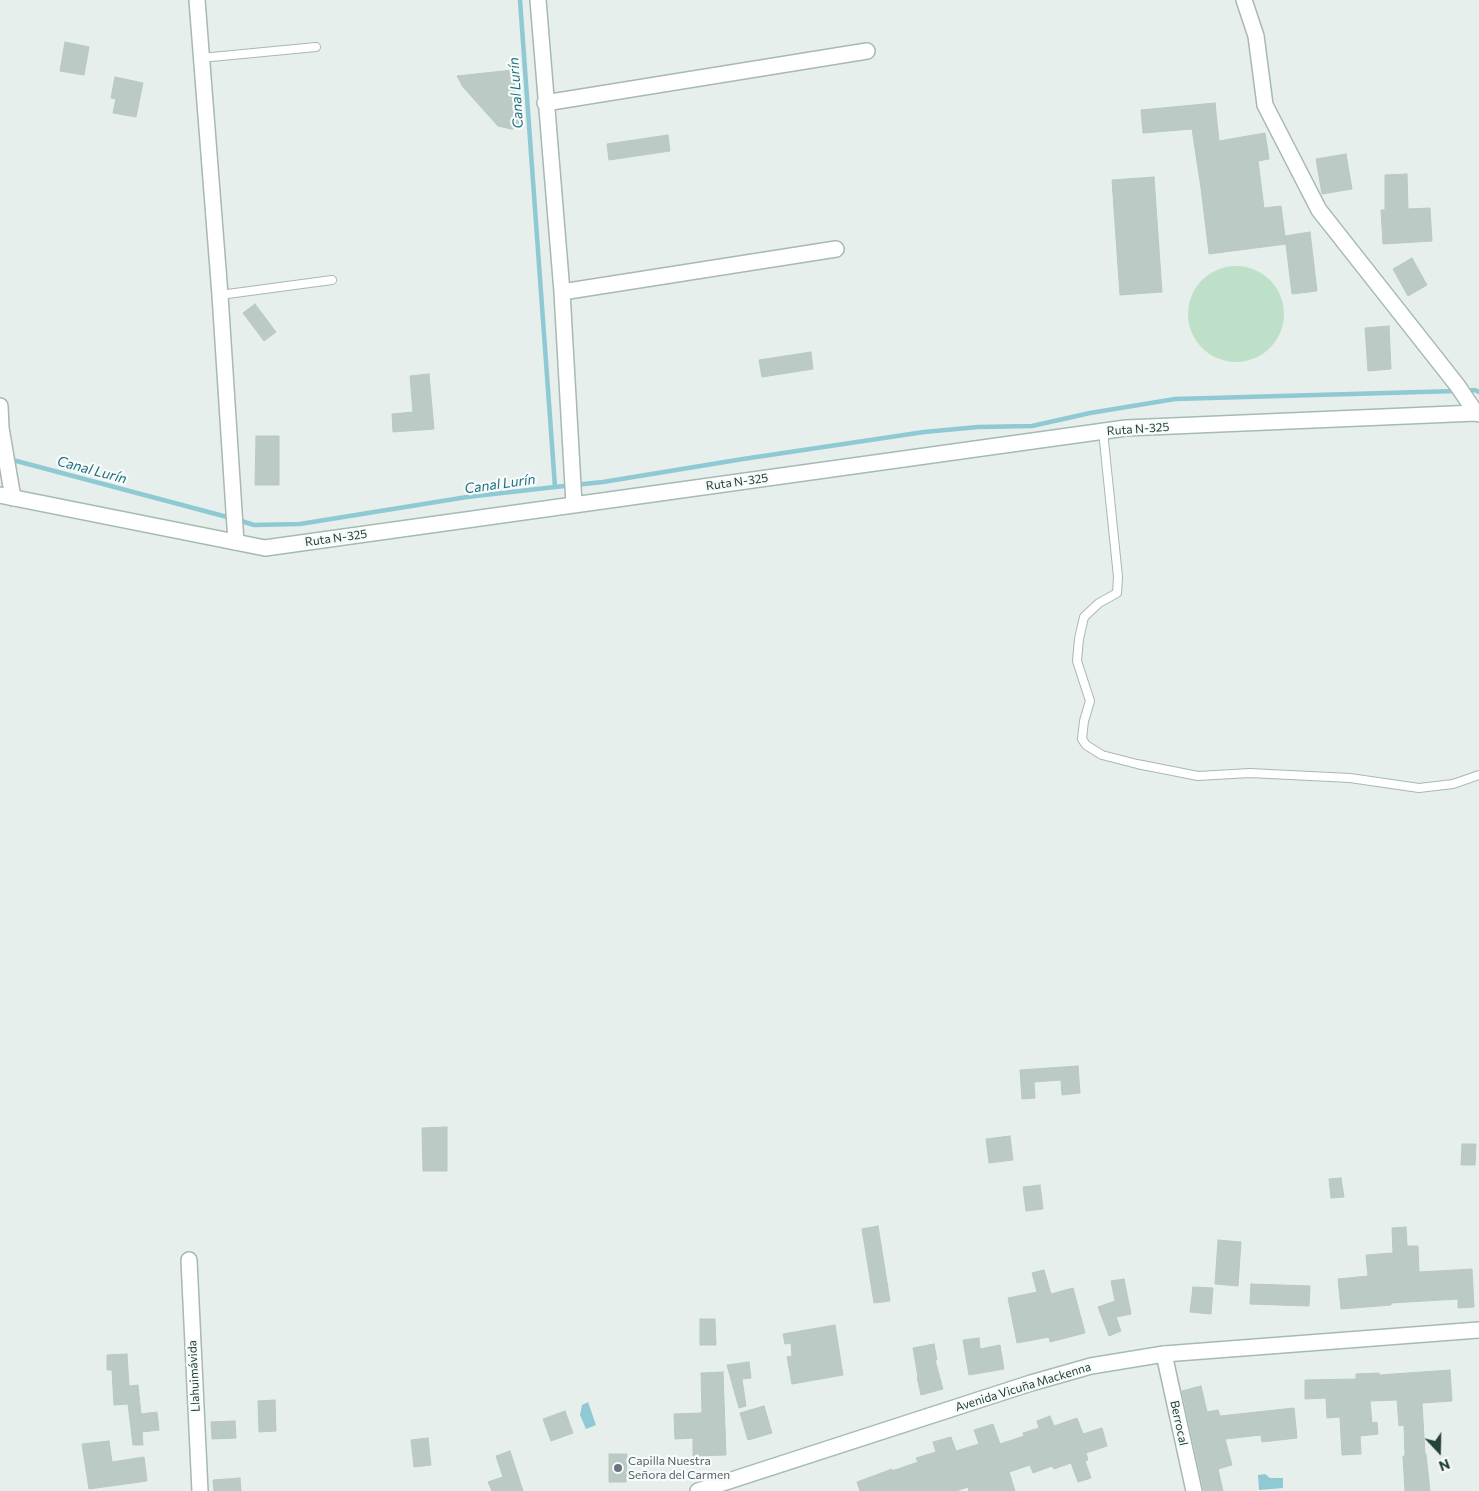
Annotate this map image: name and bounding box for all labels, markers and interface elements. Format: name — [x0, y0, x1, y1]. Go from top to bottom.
water label: Canal Lurín — [505, 57, 527, 129]
street label: Ruta N-325 — [1106, 420, 1170, 438]
water label: Canal Lurín — [55, 453, 129, 487]
water label: Canal Lurín — [463, 471, 537, 497]
street label: Ruta N-325 — [705, 471, 769, 493]
street label: Ruta N-325 — [304, 527, 368, 549]
street label: Llahuimávida — [185, 1340, 203, 1412]
street label: Avenida Vicuña Mackenna — [953, 1359, 1093, 1415]
street label: Berrocal — [1167, 1399, 1191, 1447]
north arrow — [1414, 1426, 1464, 1476]
place label: Capilla Nuestra Señora del Carmen — [628, 1454, 730, 1482]
text: N — [1437, 1456, 1453, 1475]
marker: Capilla Nuestra Señora del Carmen — [612, 1462, 624, 1474]

